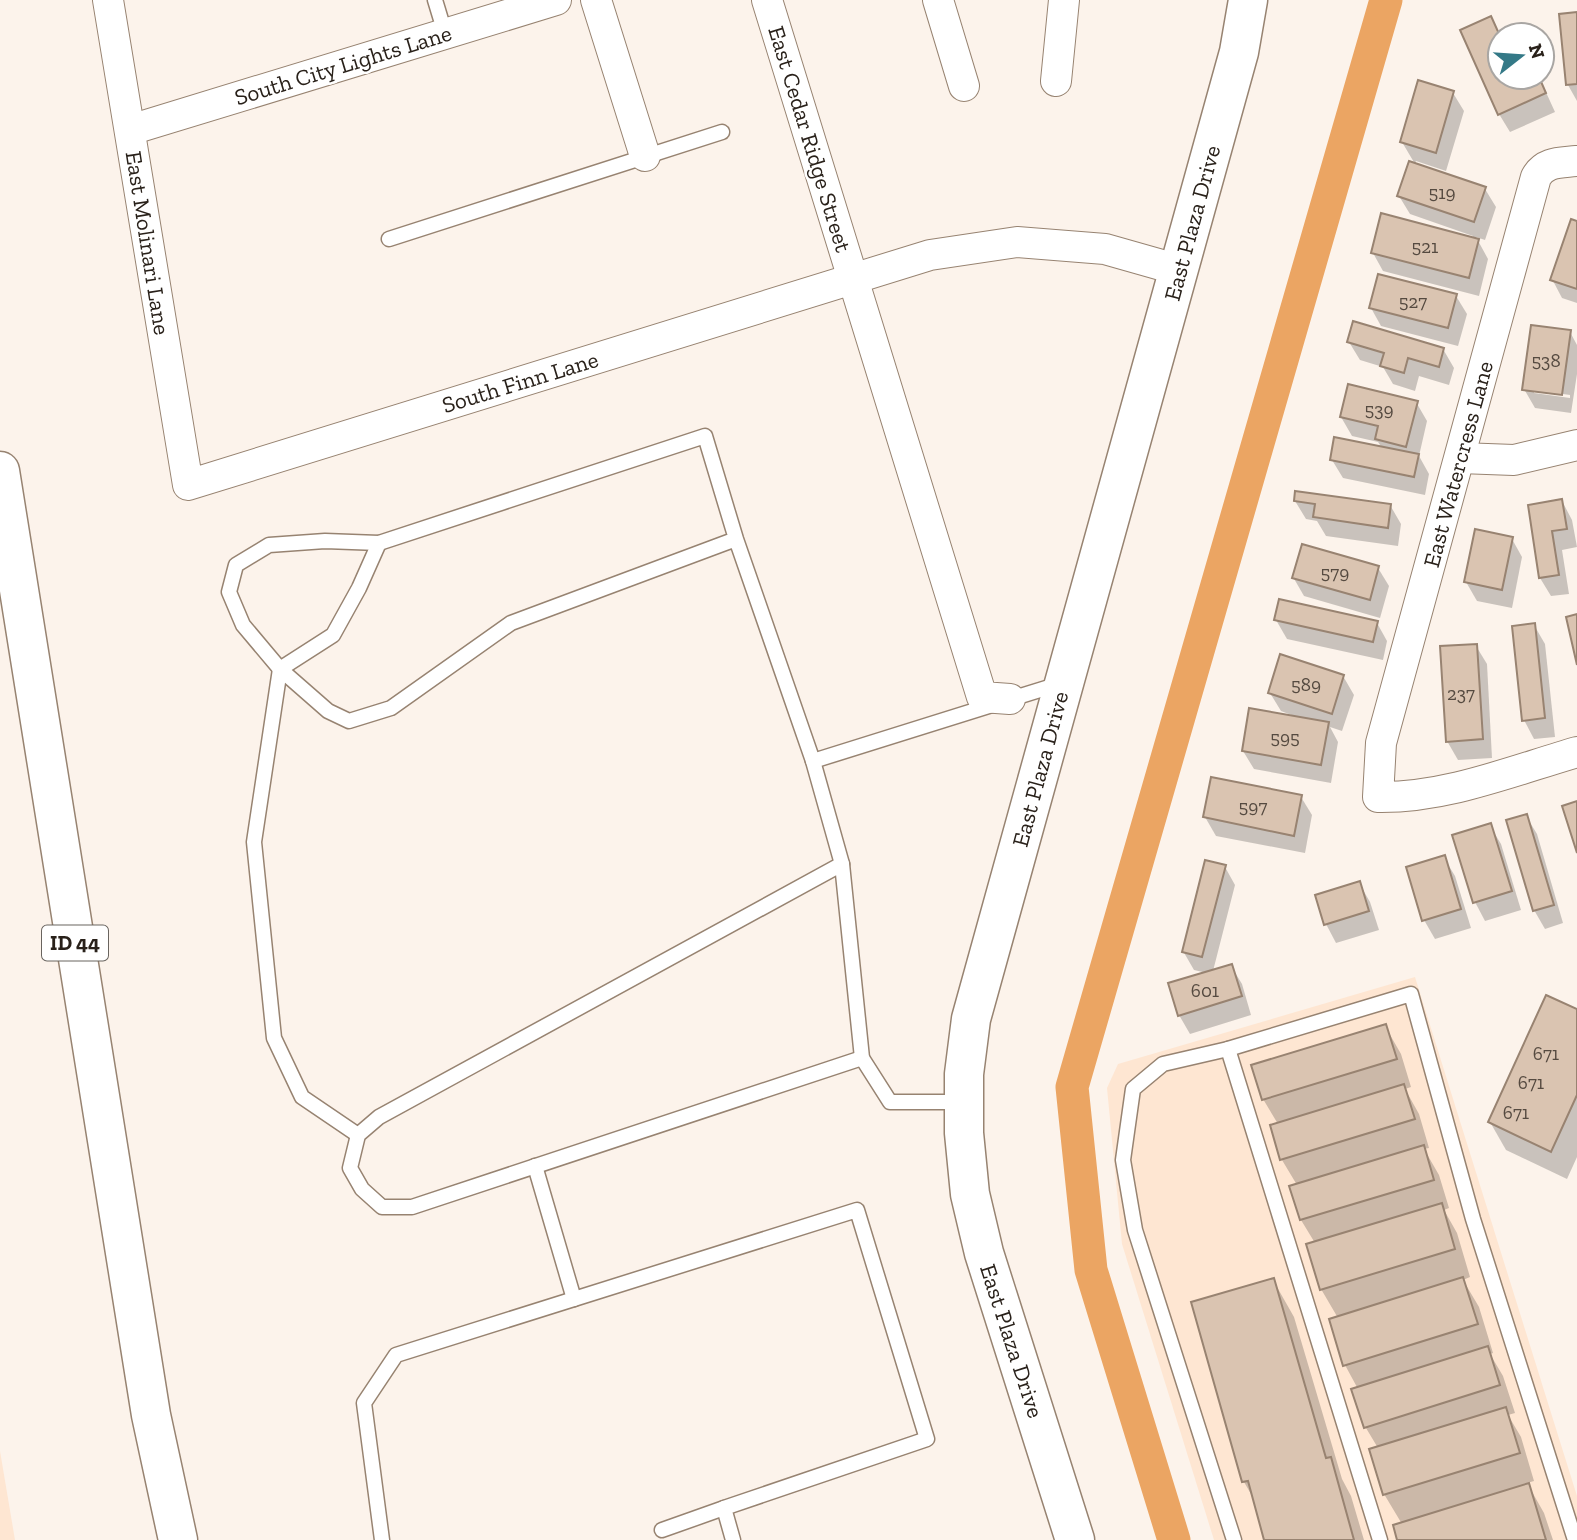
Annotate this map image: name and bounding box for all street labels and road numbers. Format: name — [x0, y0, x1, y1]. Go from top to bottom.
street label: South City Lights Lane — [231, 19, 455, 111]
street label: East Cedar Ridge Street — [762, 23, 858, 256]
street label: East Plaza Drive — [1158, 142, 1226, 304]
street label: East Molinari Lane — [120, 149, 176, 337]
street label: South Finn Lane — [439, 345, 601, 419]
street label: East Watercress Lane — [1417, 358, 1499, 570]
street label: East Plaza Drive — [1006, 688, 1074, 850]
road number: ID 44 — [42, 926, 108, 960]
street label: East Plaza Drive — [974, 1261, 1050, 1421]

